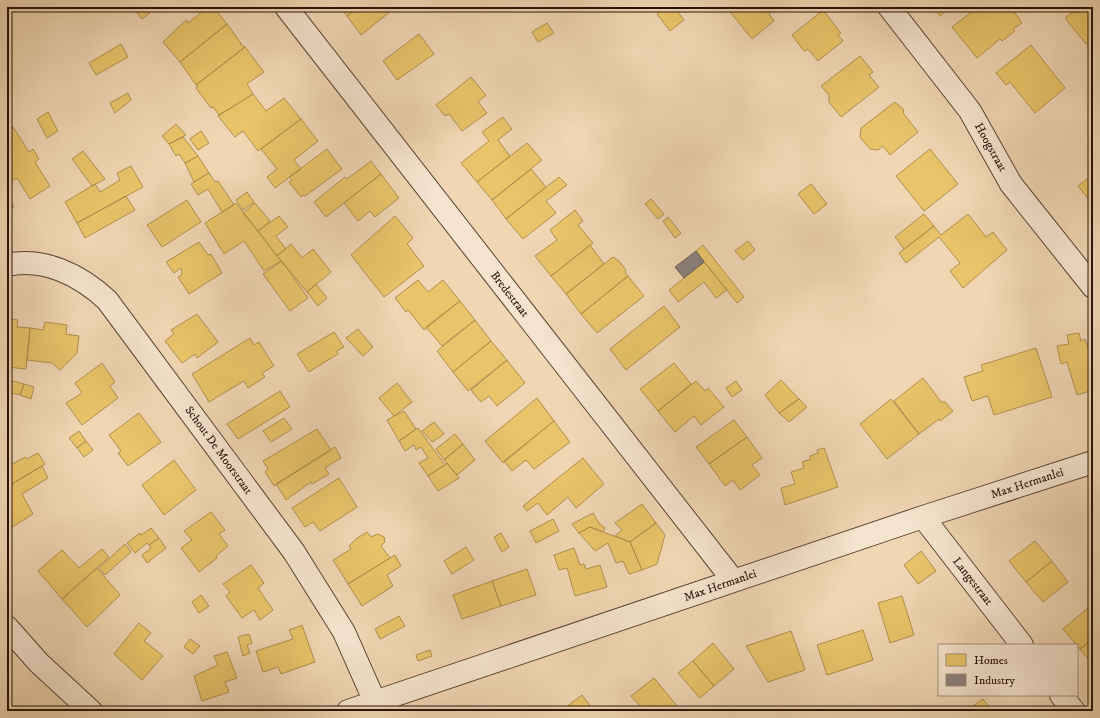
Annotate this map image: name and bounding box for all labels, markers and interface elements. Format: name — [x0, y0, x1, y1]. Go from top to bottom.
street label: Hoogstraat — [971, 120, 1010, 175]
street label: Bredestraat — [487, 268, 532, 320]
street label: Schout De Moorstraat — [182, 403, 256, 497]
street label: Max Hermanlei — [989, 465, 1066, 502]
street label: Langestraat — [949, 554, 996, 609]
street label: Max Hermanlei — [682, 566, 758, 605]
legend — [938, 644, 1078, 696]
text: Homes — [974, 653, 1008, 668]
text: Industry — [974, 673, 1015, 688]

